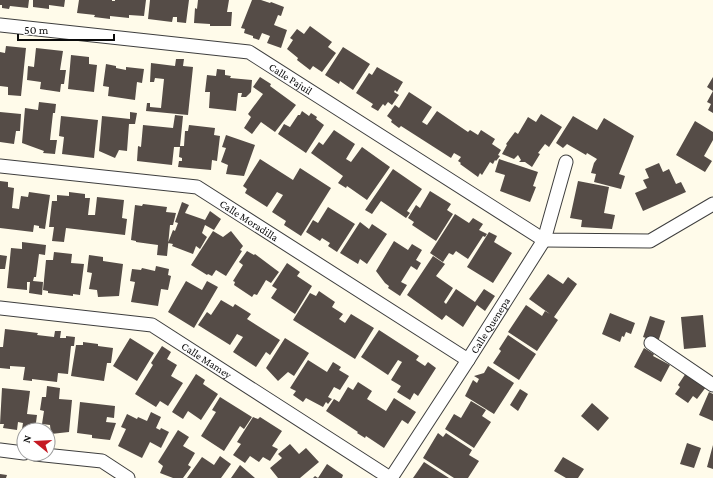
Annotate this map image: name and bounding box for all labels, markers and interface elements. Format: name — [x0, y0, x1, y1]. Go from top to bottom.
scale bar — [18, 16, 114, 42]
text: 50 m — [24, 23, 49, 37]
street label: Calle Pajuil — [267, 60, 315, 97]
street label: Calle Moradilla — [218, 197, 281, 243]
street label: Calle Quenepa — [468, 295, 512, 355]
street label: Calle Mamey — [179, 340, 235, 382]
north arrow — [16, 422, 56, 462]
text: N — [20, 433, 34, 444]

